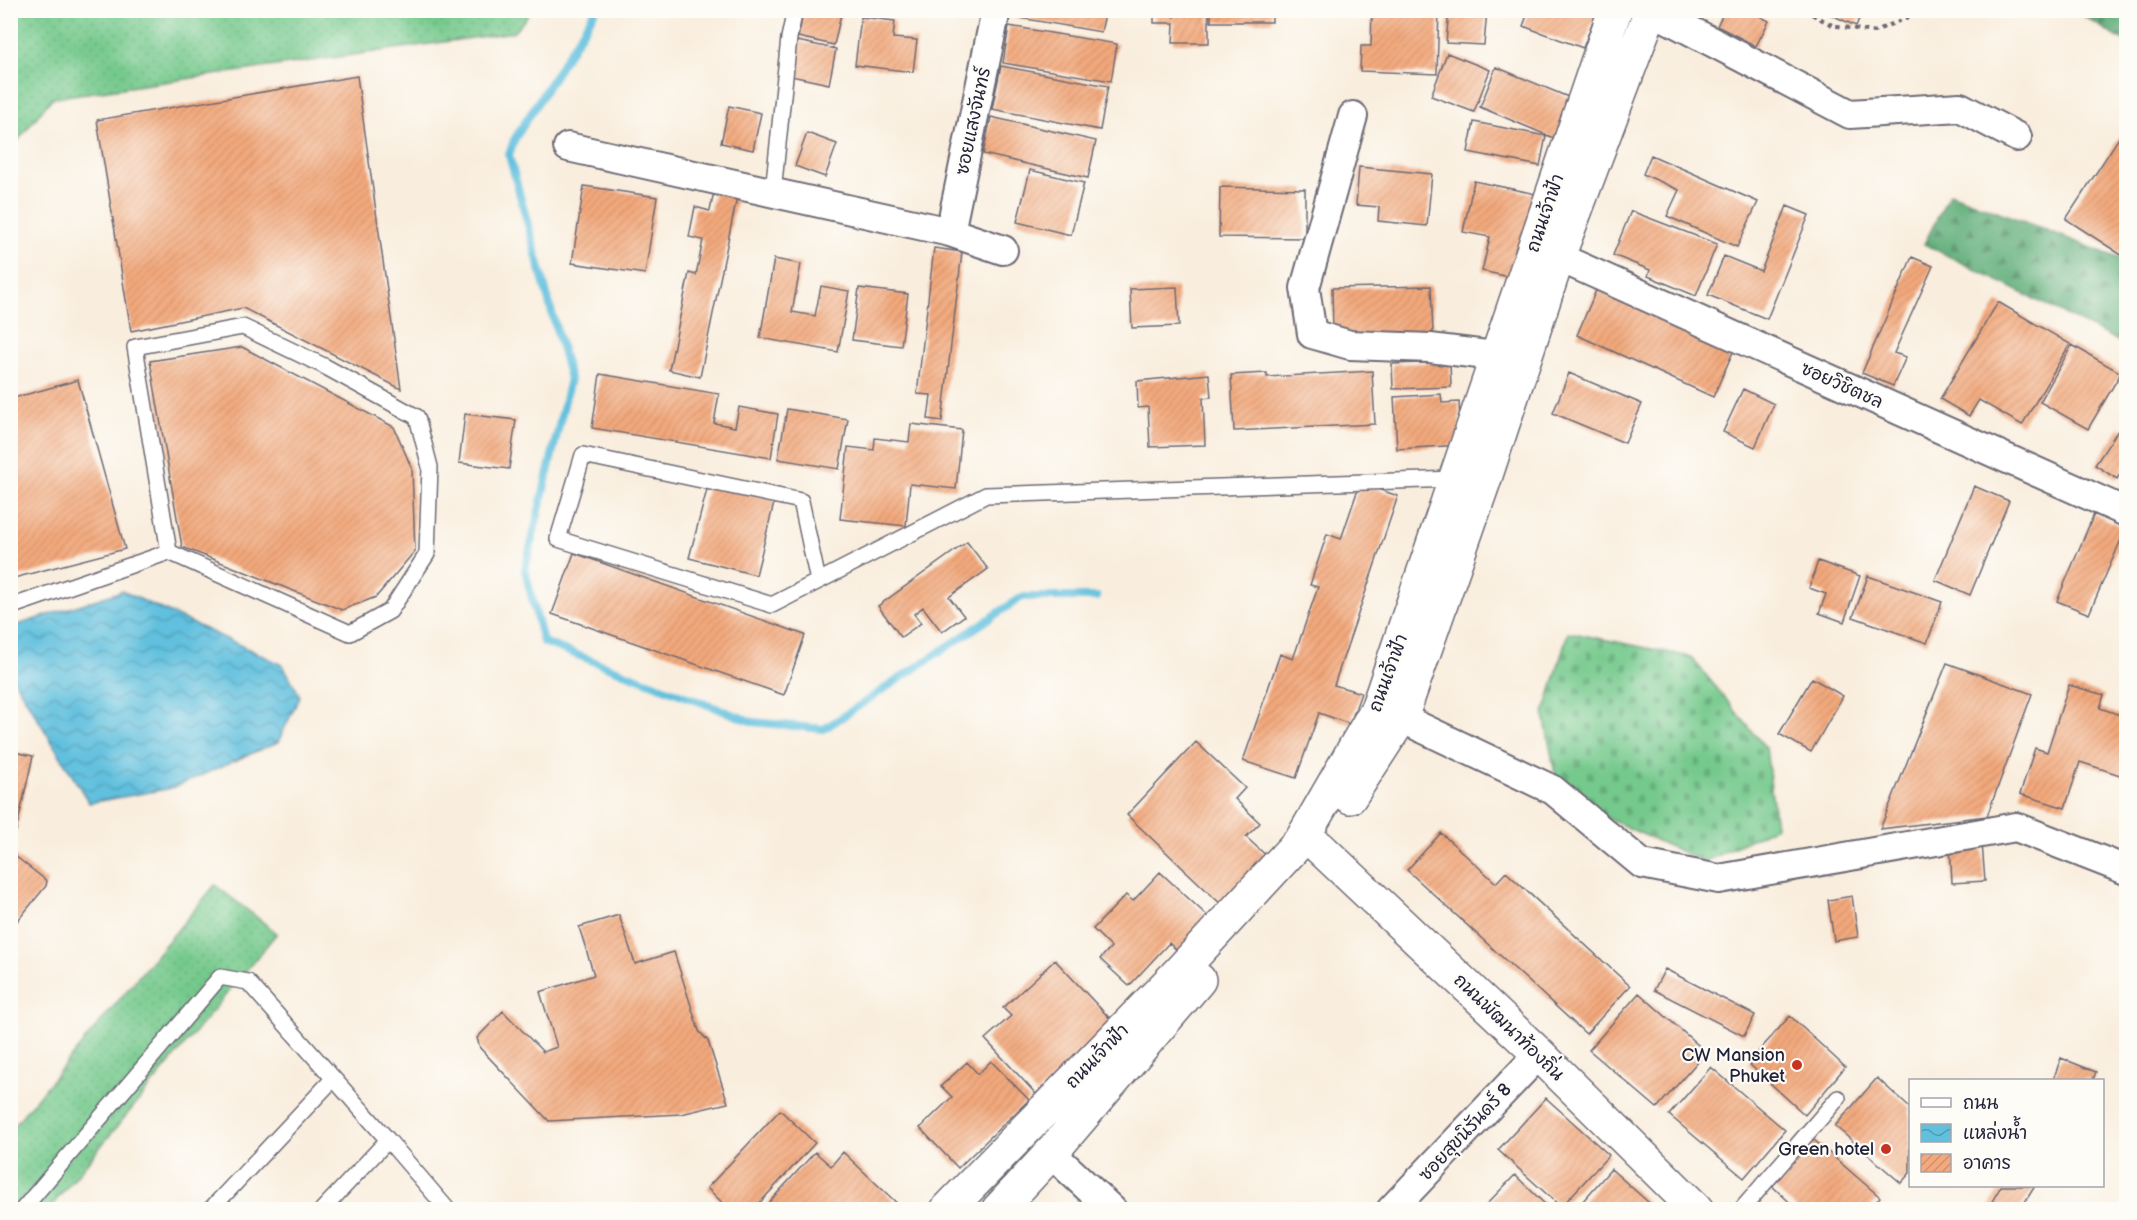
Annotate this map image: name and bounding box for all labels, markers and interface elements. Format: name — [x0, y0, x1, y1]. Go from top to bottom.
street label: ซอยแสงจันทร์ — [949, 64, 995, 177]
street label: ถนนเจ้าฟ้า — [1519, 170, 1569, 255]
street label: ซอยวิชิตชล — [1797, 357, 1887, 413]
street label: ถนนเจ้าฟ้า — [1362, 630, 1412, 715]
street label: ถนนพัฒนาท้องถิ่น — [1449, 964, 1573, 1085]
street label: ถนนเจ้าฟ้า — [1059, 1018, 1133, 1093]
place label: CW Mansion Phuket — [1682, 1045, 1785, 1087]
marker: CW Mansion Phuket — [1790, 1058, 1804, 1072]
street label: ซอยสุขนิรันดร์ 8 — [1413, 1077, 1518, 1187]
legend — [1909, 1079, 2104, 1187]
text: ถนน — [1963, 1093, 1998, 1114]
text: แหล่งน้ำ — [1963, 1116, 2027, 1144]
place label: Green hotel — [1778, 1139, 1874, 1160]
marker: Green hotel — [1879, 1142, 1893, 1156]
text: อาคาร — [1963, 1153, 2011, 1174]

